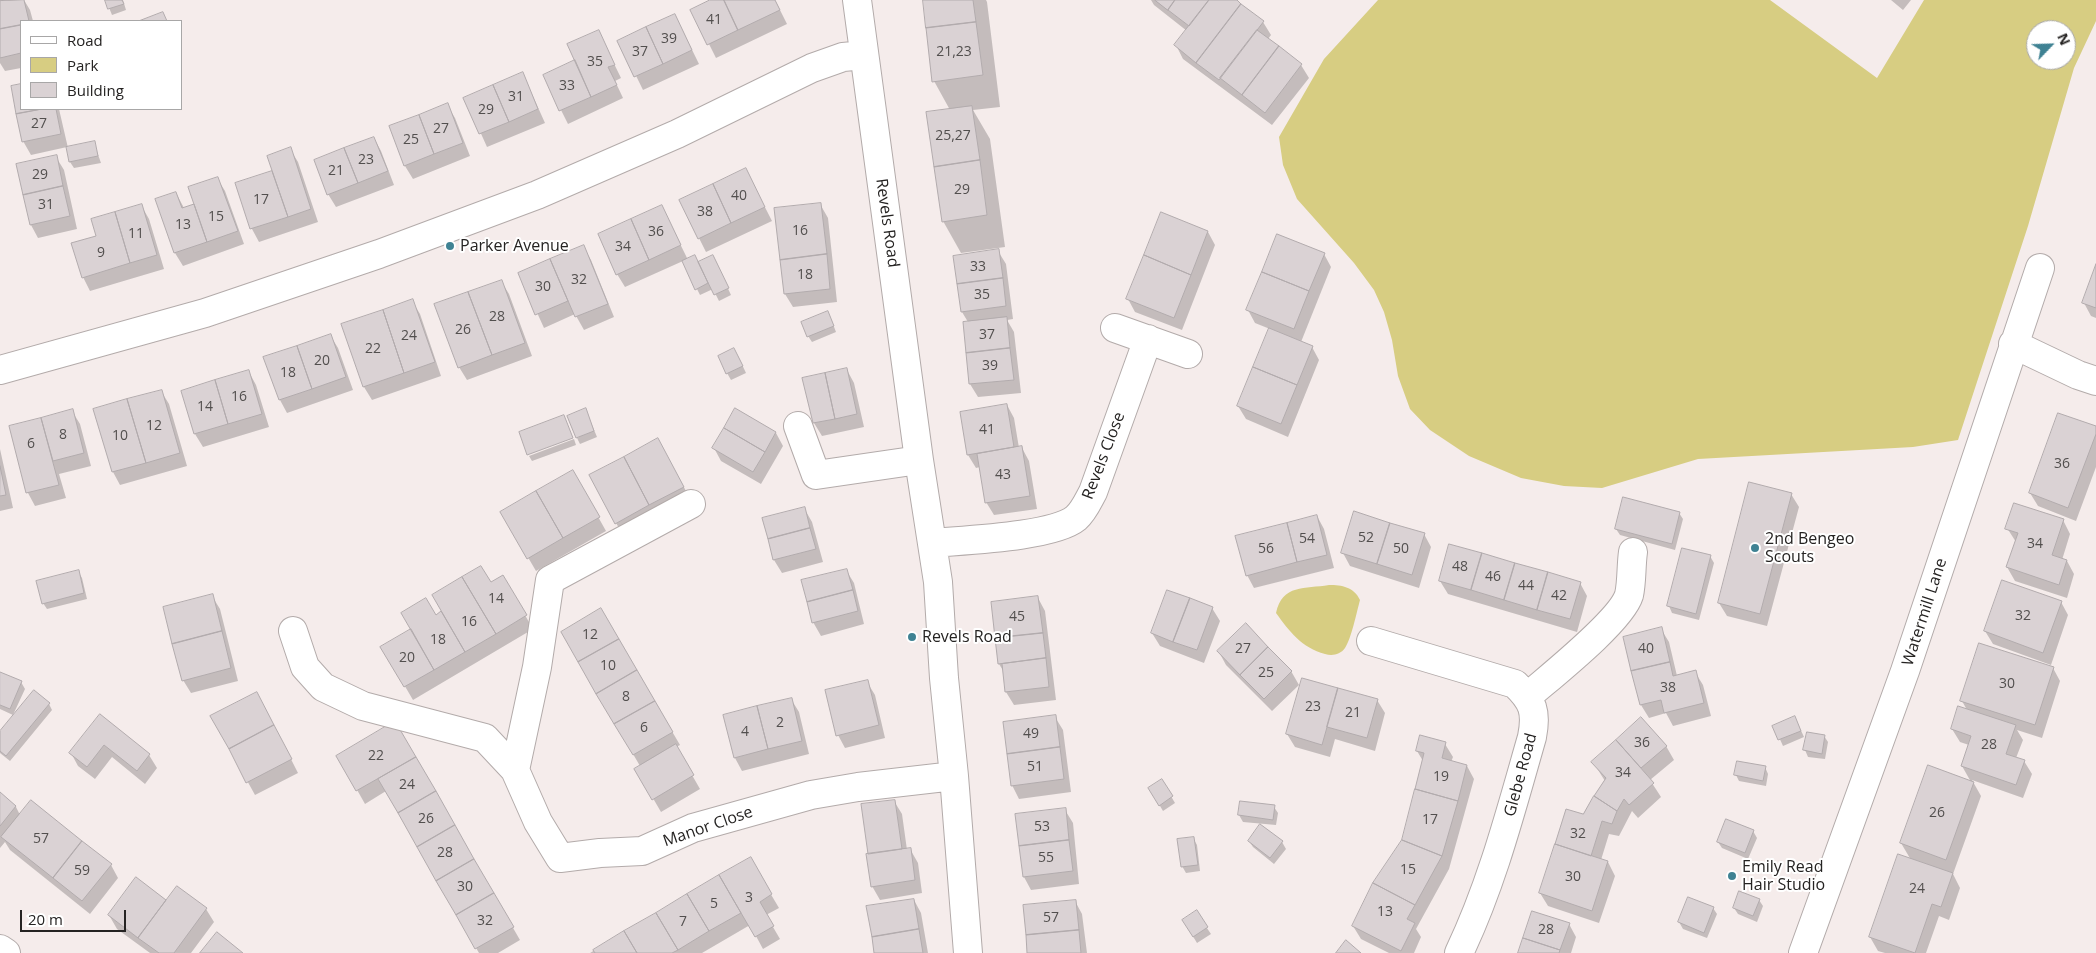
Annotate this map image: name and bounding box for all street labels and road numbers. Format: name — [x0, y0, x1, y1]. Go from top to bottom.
street label: Revels Road — [871, 177, 903, 269]
street label: Revels Close — [1079, 410, 1129, 502]
street label: Watermill Lane — [1899, 556, 1951, 668]
street label: Glebe Road — [1501, 731, 1541, 819]
street label: Manor Close — [661, 803, 755, 851]

